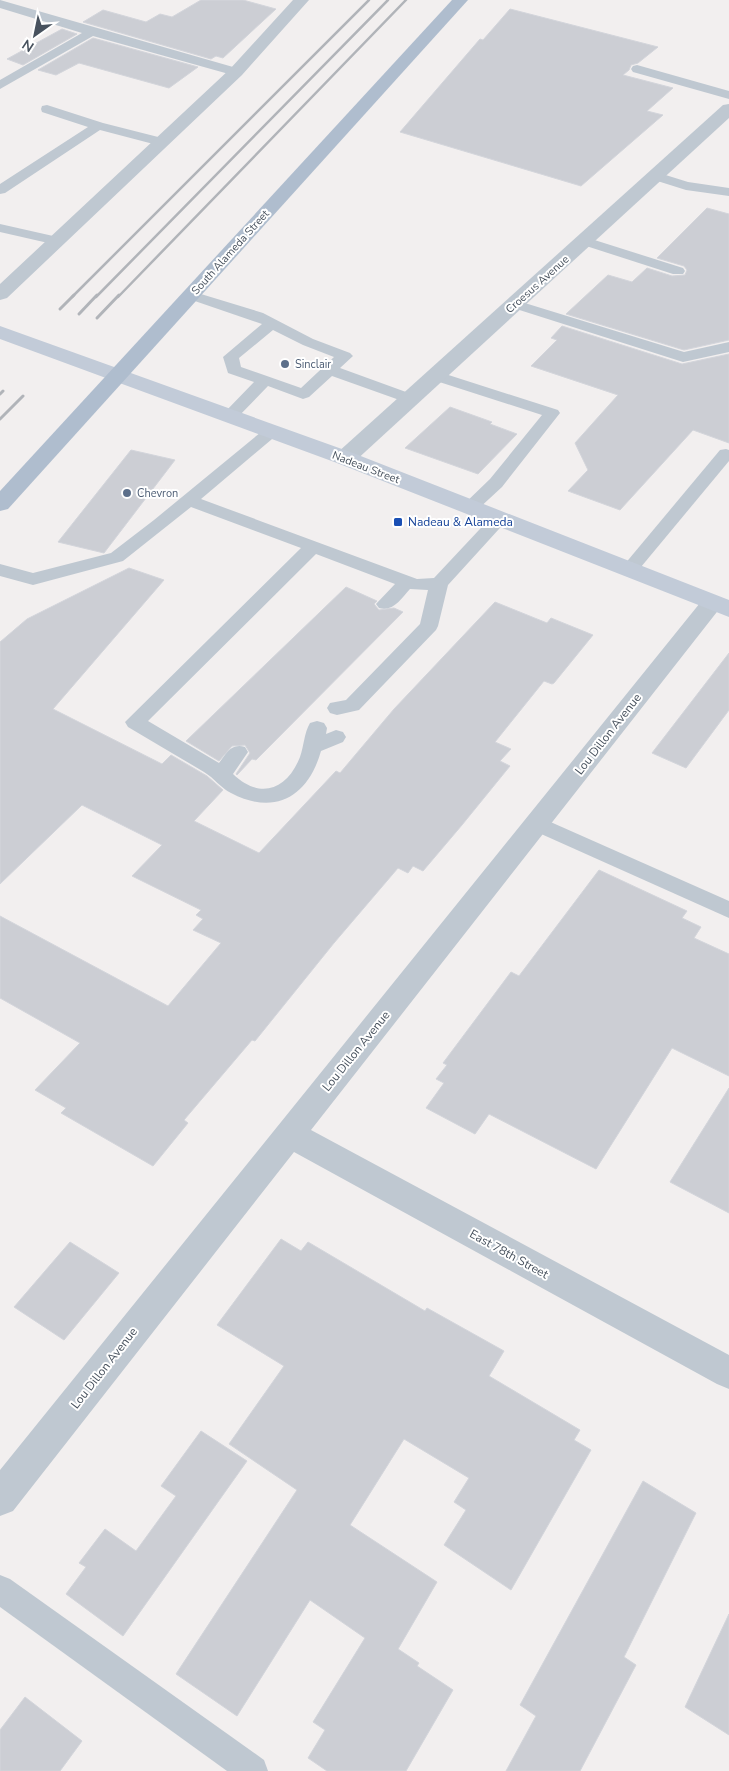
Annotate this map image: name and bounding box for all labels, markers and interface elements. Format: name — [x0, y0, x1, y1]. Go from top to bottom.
north arrow — [10, 10, 60, 60]
text: N — [19, 35, 38, 56]
street label: South Alameda Street — [188, 207, 273, 298]
street label: Croesus Avenue — [502, 252, 572, 317]
place label: Sinclair — [295, 357, 331, 372]
marker: Sinclair — [279, 358, 291, 370]
street label: Nadeau Street — [330, 448, 402, 487]
place label: Chevron — [137, 486, 178, 501]
marker: Chevron — [121, 487, 133, 499]
place label: Nadeau & Alameda — [408, 514, 513, 530]
marker: Nadeau & Alameda — [392, 516, 404, 528]
street label: Lou Dillon Avenue — [571, 690, 645, 778]
street label: Lou Dillon Avenue — [319, 1007, 393, 1095]
street label: East 78th Street — [467, 1226, 552, 1283]
street label: Lou Dillon Avenue — [67, 1324, 141, 1412]

